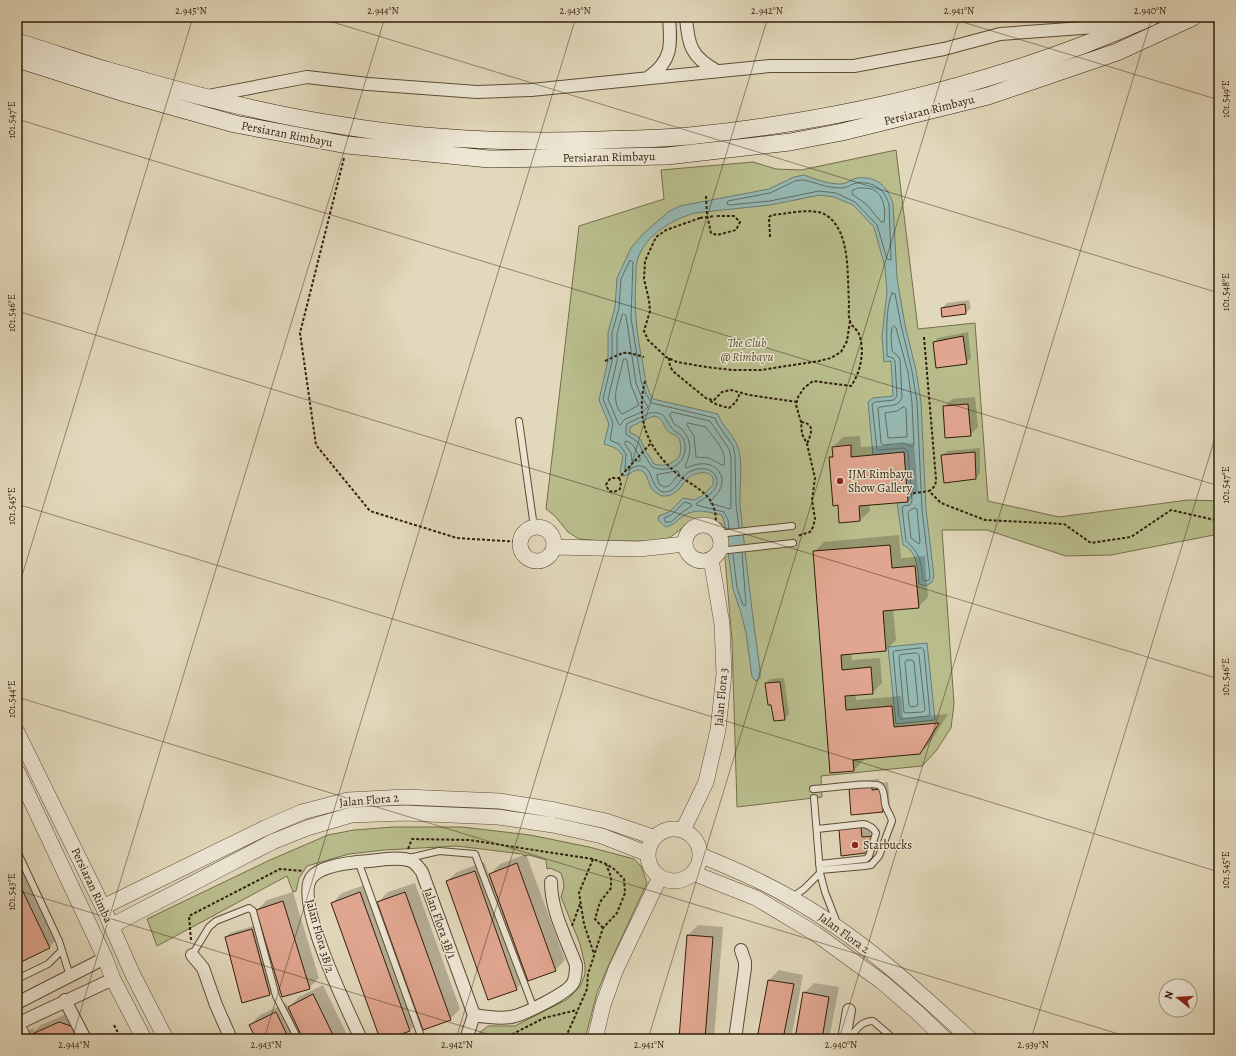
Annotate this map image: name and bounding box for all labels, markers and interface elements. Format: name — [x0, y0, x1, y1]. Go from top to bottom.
text: 2.945°N — [175, 4, 207, 17]
text: 2.944°N — [367, 4, 399, 17]
text: 2.943°N — [559, 4, 591, 17]
text: 2.942°N — [751, 4, 783, 17]
text: 2.941°N — [944, 4, 974, 17]
text: 2.940°N — [1134, 4, 1166, 17]
text: 101.549°E — [1219, 80, 1232, 118]
street label: Persiaran Rimbayu — [882, 91, 976, 129]
text: 101.547°E — [5, 101, 18, 139]
street label: Persiaran Rimbayu — [240, 117, 335, 151]
street label: Persiaran Rimbayu — [562, 148, 656, 166]
text: 101.548°E — [1219, 273, 1232, 311]
text: 101.546°E — [5, 294, 18, 332]
park label: The Club @ Rimbayu — [721, 335, 773, 365]
place label: IJM Rimbayu Show Gallery — [848, 466, 913, 496]
text: 101.547°E — [1219, 466, 1232, 504]
marker: IJM Rimbayu Show Gallery — [835, 476, 845, 486]
text: 101.545°E — [5, 487, 18, 525]
text: 101.546°E — [1219, 658, 1232, 696]
street label: Jalan Flora 3 — [710, 667, 732, 727]
text: 101.544°E — [5, 680, 18, 718]
street label: Jalan Flora 2 — [339, 789, 400, 811]
place label: Starbucks — [863, 837, 912, 853]
marker: Starbucks — [850, 840, 860, 850]
street label: Persiaran Rimba — [68, 845, 117, 926]
text: 101.545°E — [1219, 851, 1232, 889]
text: 101.543°E — [5, 873, 18, 911]
street label: Jalan Flora 3B/1 — [420, 885, 460, 961]
street label: Jalan Flora 3B/2 — [302, 897, 338, 975]
street label: Jalan Flora 2 — [815, 909, 873, 957]
north arrow — [1158, 978, 1198, 1018]
text: N — [1161, 989, 1177, 1001]
text: 2.944°N — [58, 1038, 90, 1051]
text: 2.943°N — [250, 1038, 282, 1051]
text: 2.942°N — [441, 1038, 473, 1051]
text: 2.941°N — [634, 1038, 664, 1051]
text: 2.940°N — [825, 1038, 857, 1051]
text: 2.939°N — [1017, 1038, 1049, 1051]

